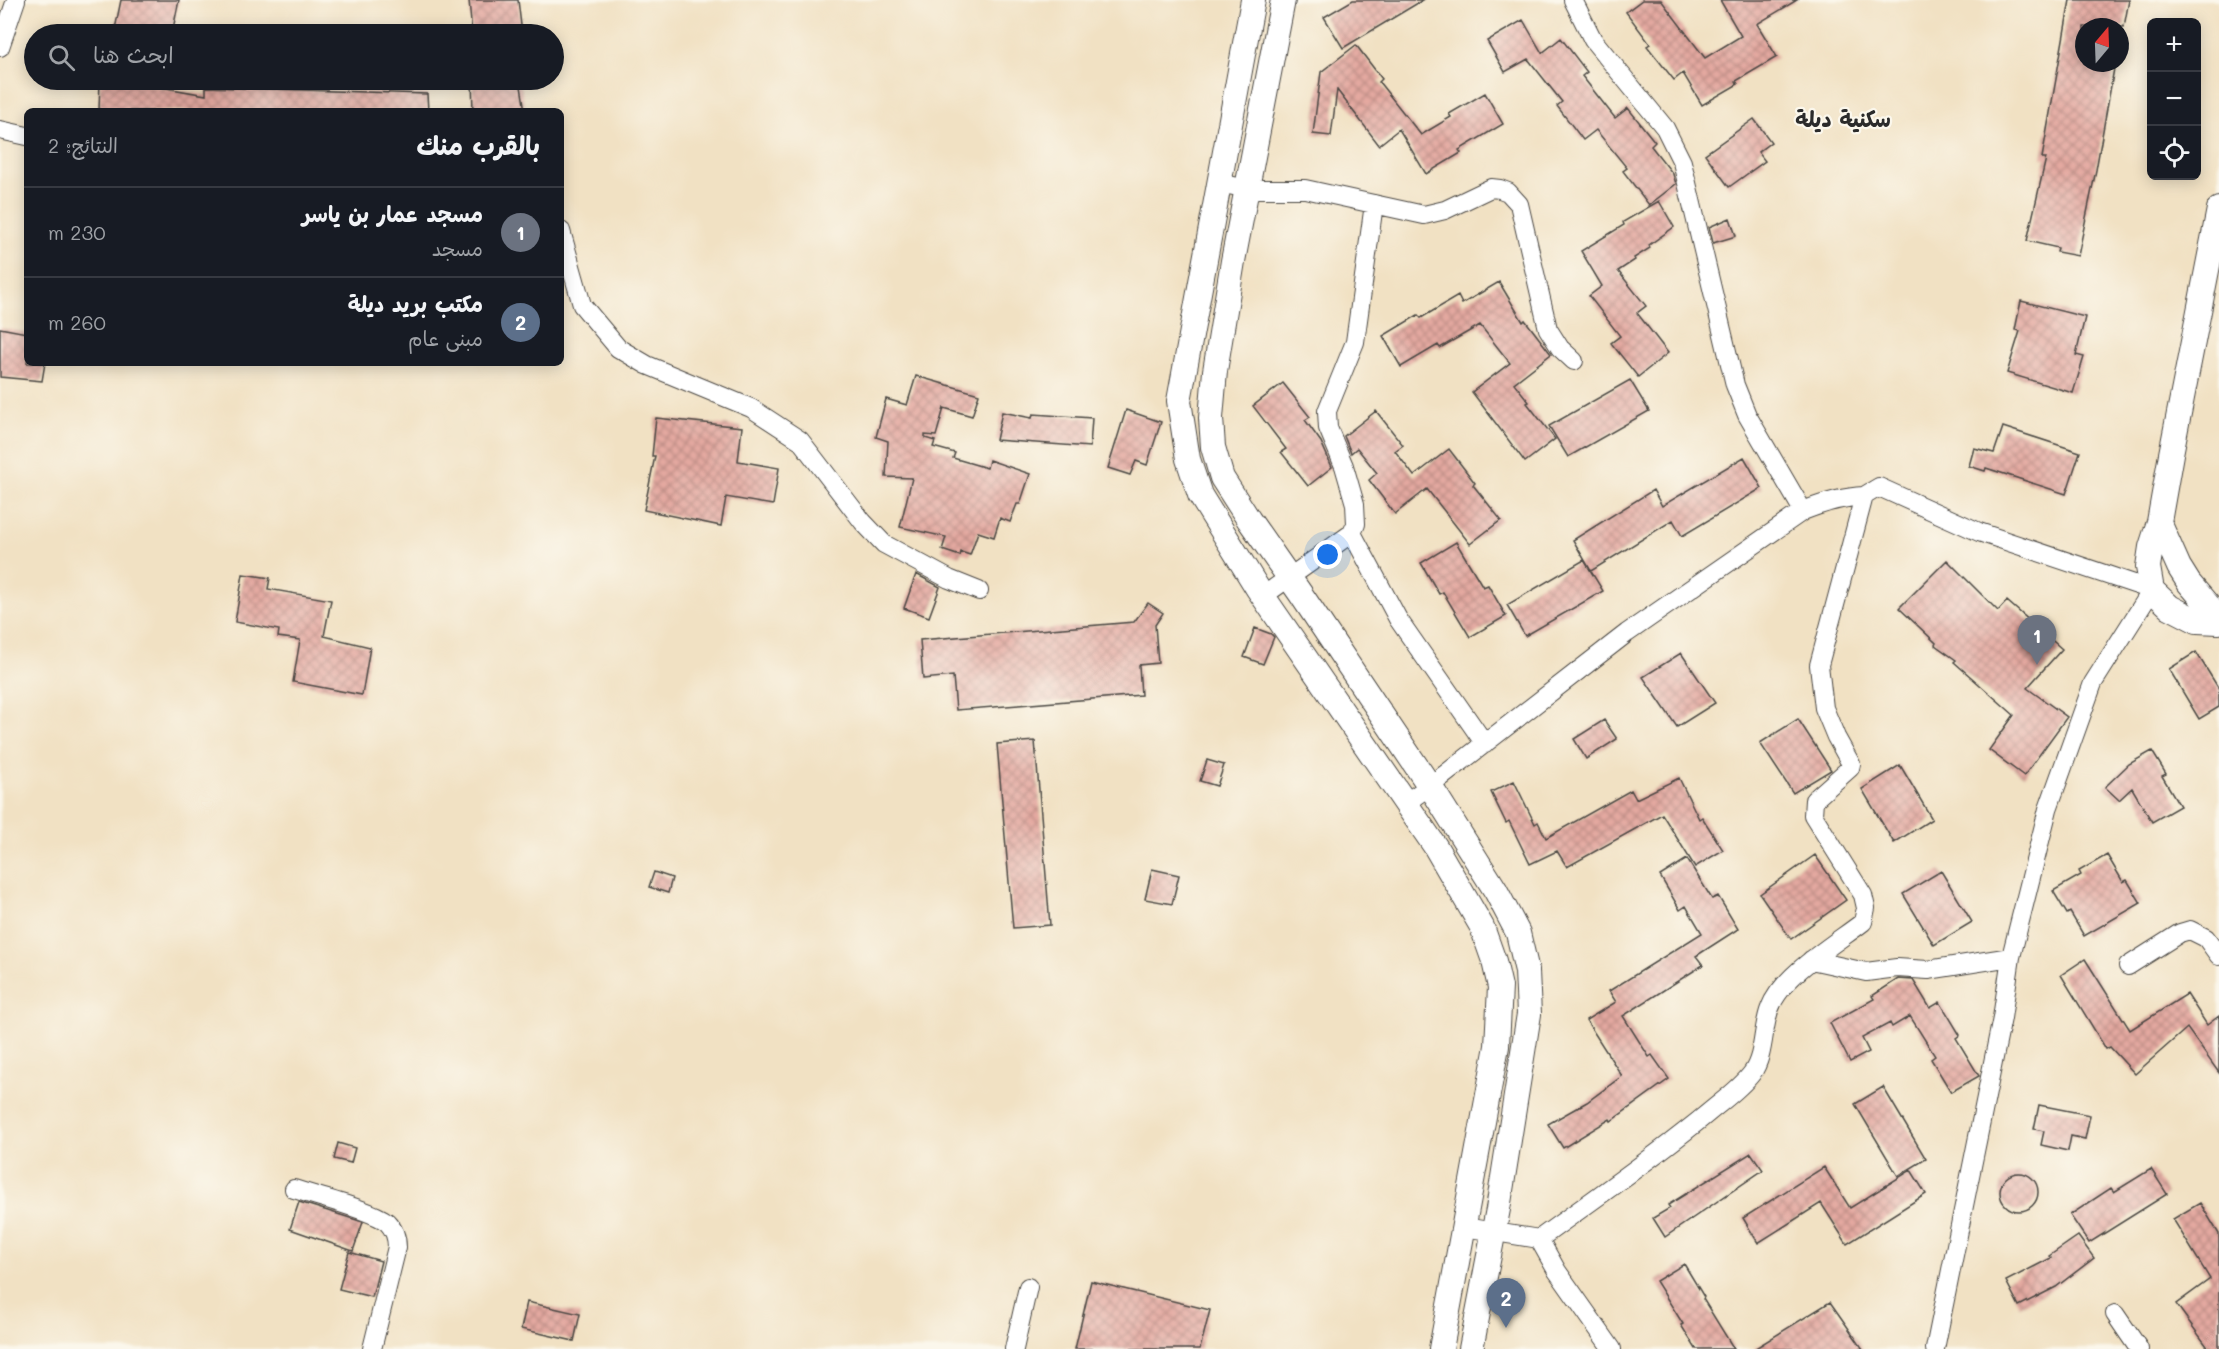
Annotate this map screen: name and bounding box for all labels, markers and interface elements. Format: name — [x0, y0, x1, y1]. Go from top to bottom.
north arrow — [2075, 18, 2129, 72]
map controls — [2147, 18, 2201, 180]
button: + — [2147, 18, 2201, 72]
search box — [24, 24, 564, 90]
text: ابحث هنا — [93, 40, 174, 69]
icon: search — [45, 41, 78, 74]
button: − — [2147, 72, 2201, 126]
district label: سكنية ديلة — [1795, 104, 1891, 133]
button: locate — [2147, 126, 2201, 180]
text: بالقرب منك — [417, 128, 540, 162]
text: النتائج: 2 — [48, 132, 118, 158]
text: مسجد عمار بن ياسر — [302, 199, 483, 228]
text: 230 m — [48, 219, 106, 245]
text: 1 — [516, 219, 525, 245]
text: مسجد — [432, 235, 483, 261]
text: مكتب بريد ديلة — [348, 289, 483, 318]
text: 260 m — [48, 309, 106, 335]
text: 2 — [515, 309, 526, 335]
text: مبنى عام — [408, 325, 483, 351]
your location — [1313, 540, 1342, 569]
pin: 1 — [2018, 616, 2056, 665]
pin: 2 — [1486, 1278, 1526, 1328]

